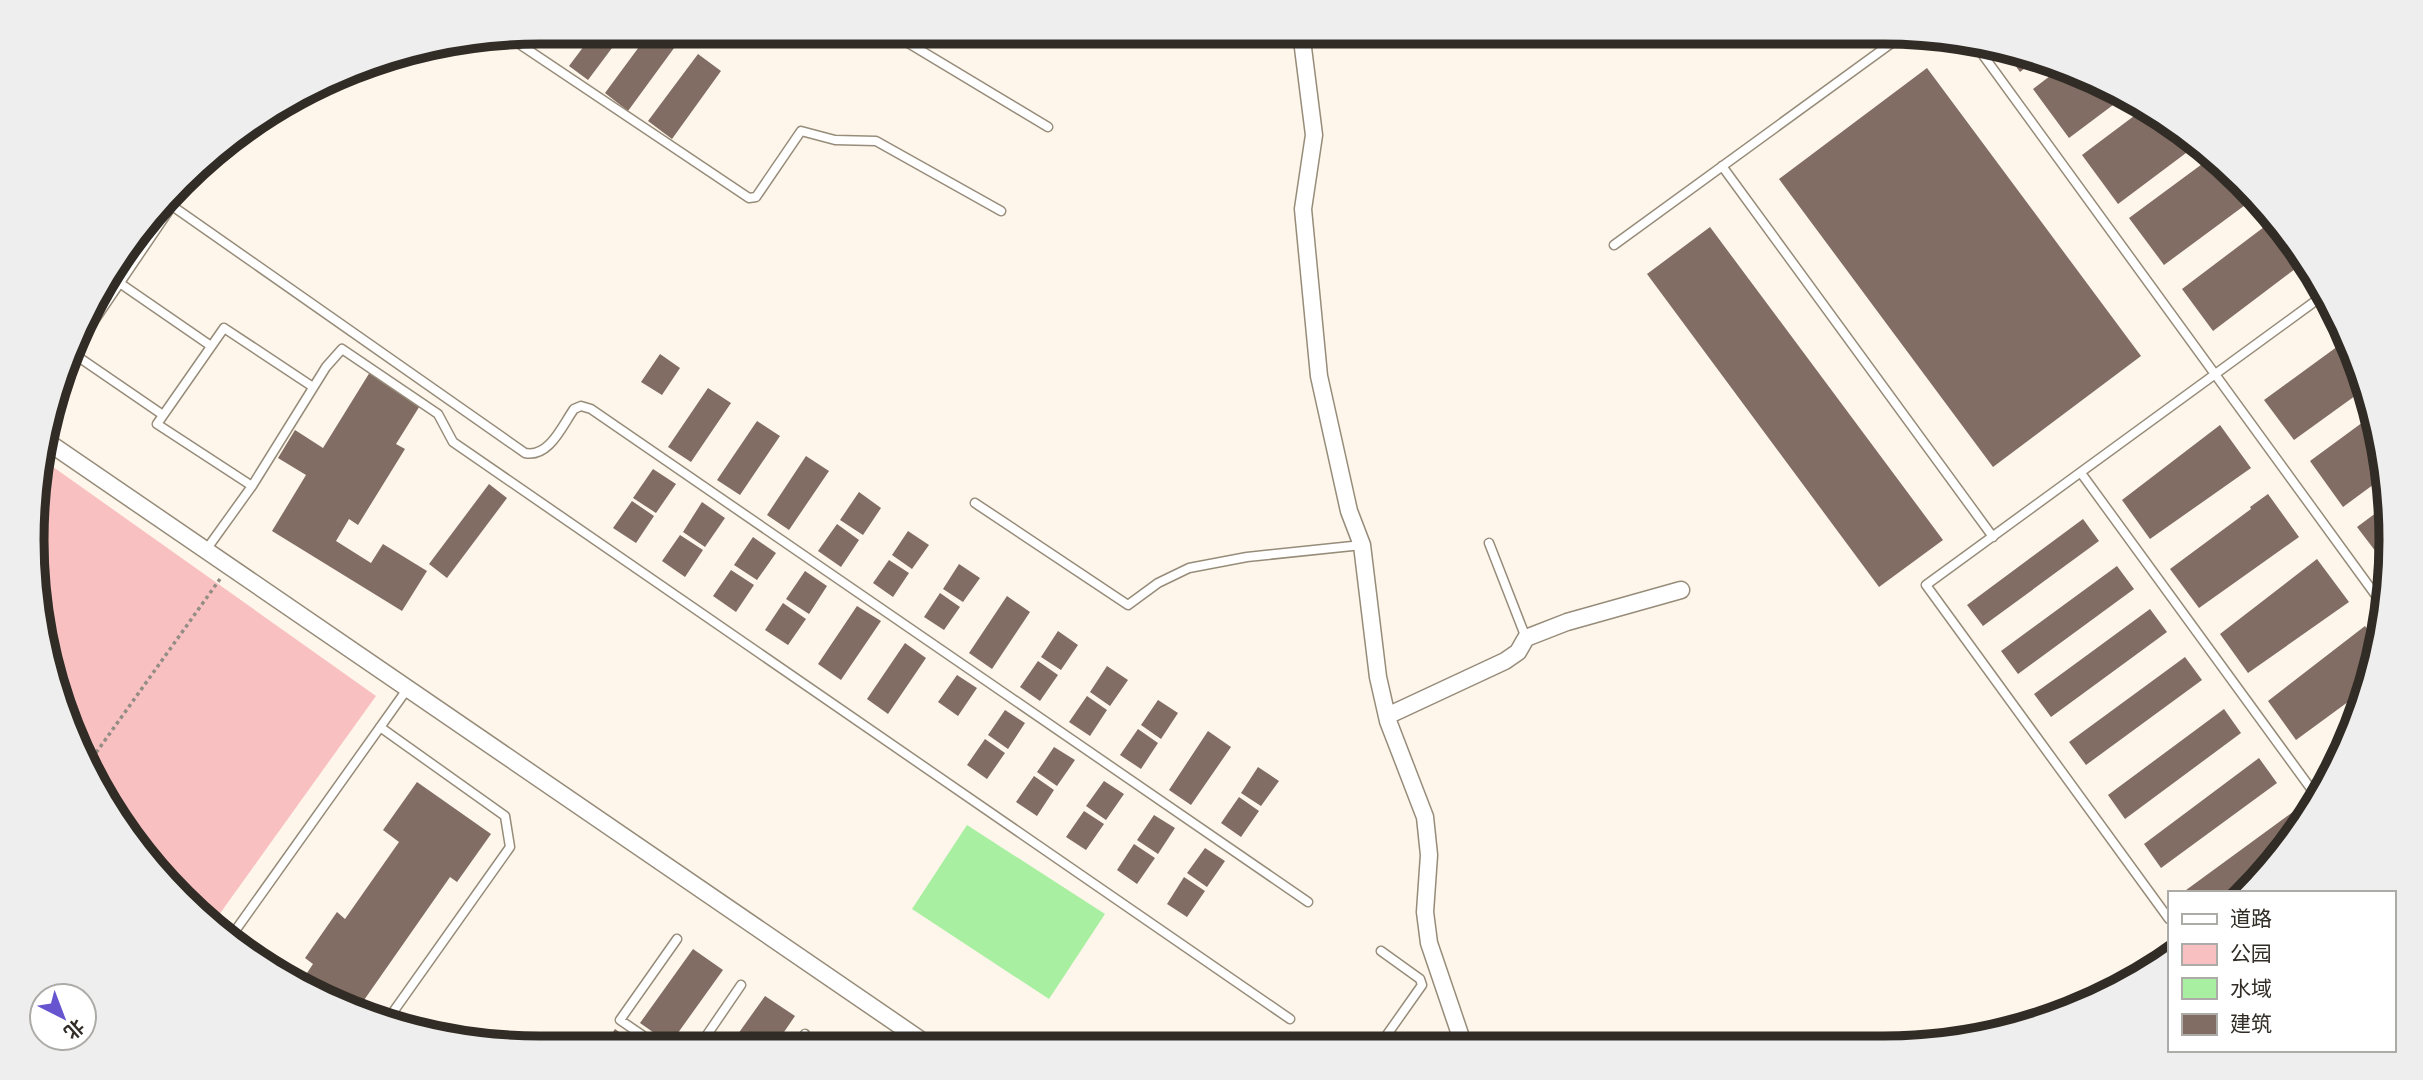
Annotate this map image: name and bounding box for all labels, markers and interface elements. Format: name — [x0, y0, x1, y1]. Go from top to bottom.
legend — [2168, 891, 2395, 1052]
text: 道路 — [2230, 906, 2272, 931]
text: 公园 — [2230, 941, 2272, 966]
text: 水域 — [2230, 976, 2272, 1001]
north arrow — [28, 982, 98, 1052]
text: 建筑 — [2230, 1011, 2272, 1036]
text: 北 — [59, 1014, 89, 1044]

